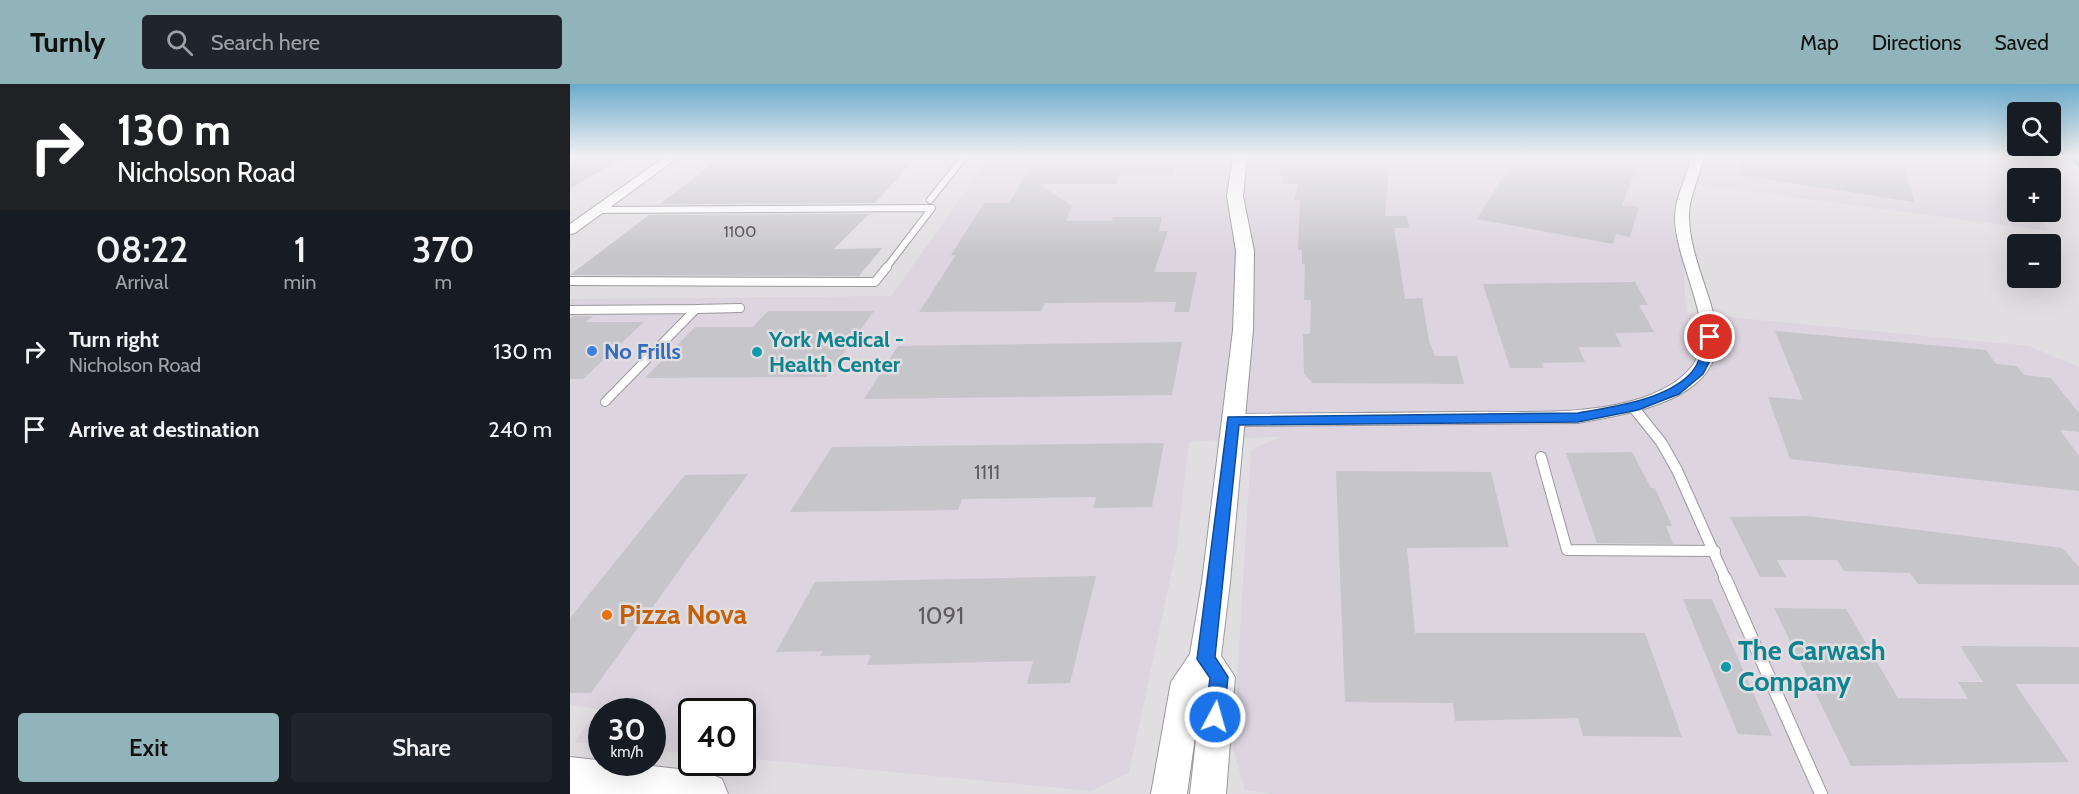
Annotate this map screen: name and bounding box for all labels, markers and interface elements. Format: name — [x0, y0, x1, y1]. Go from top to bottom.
search box — [142, 15, 562, 69]
text: Turnly — [30, 25, 106, 59]
icon: search — [163, 26, 196, 59]
text: Search here — [211, 29, 320, 56]
text: Map — [1800, 30, 1839, 55]
text: Directions — [1872, 30, 1961, 55]
text: Saved — [1994, 30, 2049, 55]
map controls — [2007, 102, 2061, 288]
button: search — [2007, 102, 2061, 156]
text: 130 m — [117, 104, 231, 156]
icon: right — [18, 108, 96, 186]
text: Nicholson Road — [117, 156, 295, 189]
button: + — [2007, 168, 2061, 222]
house number: 1100 — [724, 222, 756, 241]
text: 08:22 — [95, 227, 188, 271]
text: 1 — [294, 227, 306, 271]
text: 370 — [412, 227, 475, 271]
button: − — [2007, 234, 2061, 288]
text: Arrival — [115, 270, 168, 294]
text: min — [284, 270, 317, 294]
text: m — [434, 270, 452, 294]
pin — [1684, 311, 1735, 362]
icon: arrive — [1693, 320, 1726, 353]
text: Turn right — [69, 326, 159, 353]
place label: York Medical - Health Center — [768, 326, 904, 378]
icon: right — [18, 335, 51, 368]
text: 130 m — [493, 338, 552, 365]
place label: No Frills — [604, 338, 681, 365]
marker: No Frills — [585, 344, 599, 358]
marker: York Medical - Health Center — [750, 345, 764, 359]
text: Nicholson Road — [69, 353, 201, 377]
icon: arrive — [18, 413, 51, 446]
text: Arrive at destination — [69, 416, 259, 443]
text: 240 m — [488, 416, 552, 443]
house number: 1111 — [974, 460, 1000, 484]
place label: Pizza Nova — [619, 598, 748, 631]
house number: 1091 — [918, 601, 964, 630]
marker: Pizza Nova — [600, 608, 614, 622]
place label: The Carwash Company — [1738, 634, 1886, 698]
marker: The Carwash Company — [1719, 660, 1733, 674]
position arrow — [1183, 685, 1247, 749]
speed limit sign: 40 — [678, 698, 756, 776]
text: 30 — [608, 711, 646, 748]
button: Exit — [18, 713, 279, 782]
button: Share — [291, 713, 552, 782]
text: km/h — [611, 743, 643, 761]

